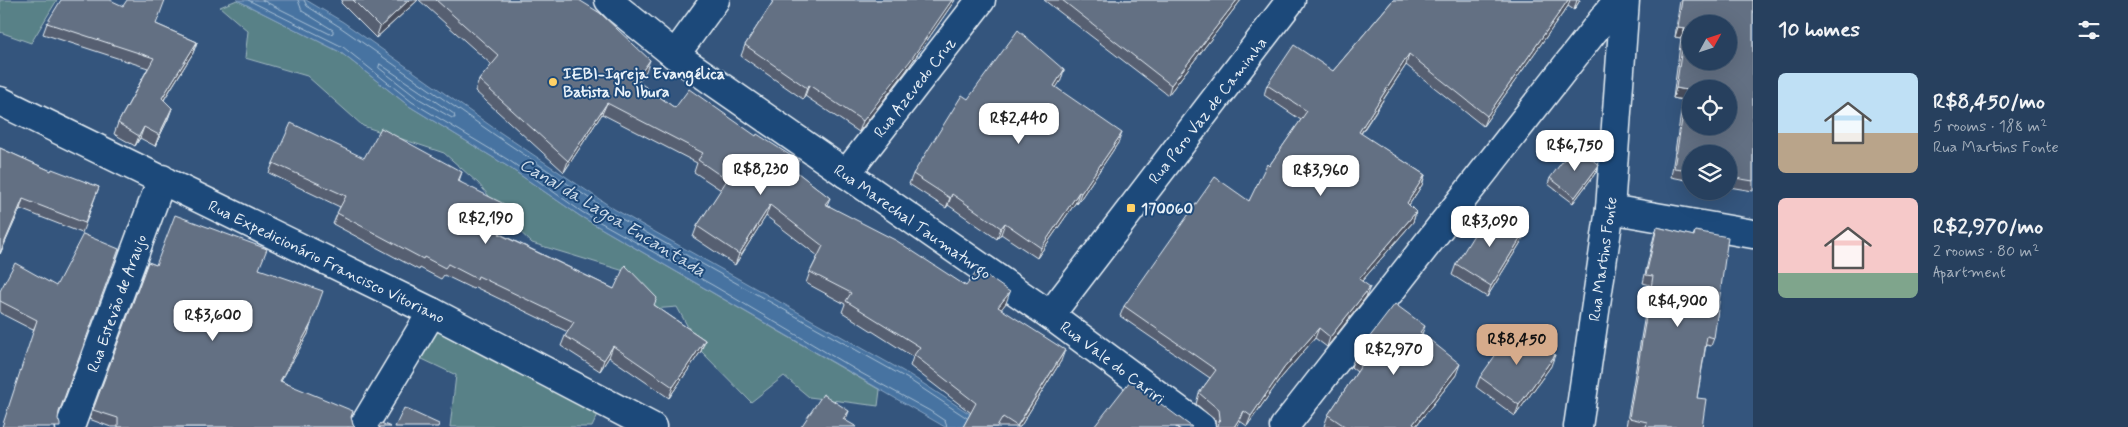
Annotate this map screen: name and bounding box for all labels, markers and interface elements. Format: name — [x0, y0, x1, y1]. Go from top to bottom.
north arrow — [1682, 15, 1738, 70]
map controls — [1682, 15, 1737, 200]
text: 10 homes — [1778, 16, 1860, 44]
icon: filters — [2075, 16, 2103, 44]
street label: Rua Azevedo Cruz — [869, 33, 961, 142]
street label: Rua Pero Vaz de Caminha — [1144, 33, 1272, 189]
place label: IEBI-Igreja Evangélica Batista No Ibura — [563, 64, 725, 103]
marker: IEBI-Igreja Evangélica Batista No Ibura — [547, 76, 559, 88]
button: locate — [1682, 80, 1737, 135]
text: R$8,450/mo — [1933, 88, 2045, 116]
icon: home — [1818, 93, 1878, 153]
pin: R$2,440 — [973, 102, 1065, 145]
text: R$2,440 — [990, 108, 1048, 129]
text: 5 rooms · 188 m² — [1933, 116, 2047, 137]
pin: R$6,750 — [1529, 130, 1621, 172]
text: R$6,750 — [1547, 135, 1603, 156]
text: Rua Martins Fonte — [1933, 137, 2059, 158]
button: layers — [1682, 145, 1737, 200]
water label: Canal da Lagoa Encantada — [514, 153, 710, 285]
pin: R$8,230 — [715, 154, 807, 196]
pin: R$3,960 — [1275, 154, 1367, 197]
text: R$8,230 — [733, 159, 789, 180]
street label: Rua Marechal Taumaturgo — [829, 160, 995, 285]
text: R$3,960 — [1293, 160, 1349, 181]
street label: Rua Martins Fonte — [1584, 195, 1623, 323]
street label: Rua Expedicionário Francisco Vitoriano — [204, 196, 448, 329]
place label: 170060 — [1141, 199, 1193, 220]
pin: R$2,190 — [440, 202, 532, 245]
marker: 170060 — [1125, 202, 1137, 214]
pin: R$3,090 — [1444, 206, 1536, 248]
text: R$2,190 — [459, 208, 513, 229]
text: R$3,090 — [1462, 211, 1518, 232]
text: R$2,970/mo — [1933, 213, 2043, 241]
icon: home — [1818, 218, 1878, 278]
street label: Rua Estevão de Araujo — [83, 232, 152, 375]
text: 2 rooms · 80 m² — [1933, 241, 2039, 262]
text: Apartment — [1933, 262, 2006, 283]
pin: R$4,900 — [1632, 286, 1724, 328]
text: R$4,900 — [1648, 291, 1708, 312]
pin: R$3,600 — [167, 300, 259, 342]
text: R$3,600 — [185, 305, 241, 326]
street label: Rua Vale do Cariri — [1055, 317, 1169, 410]
pin: R$8,450 — [1471, 324, 1563, 366]
text: R$8,450 — [1488, 329, 1546, 350]
pin: R$2,970 — [1348, 334, 1440, 376]
text: R$2,970 — [1365, 339, 1423, 360]

